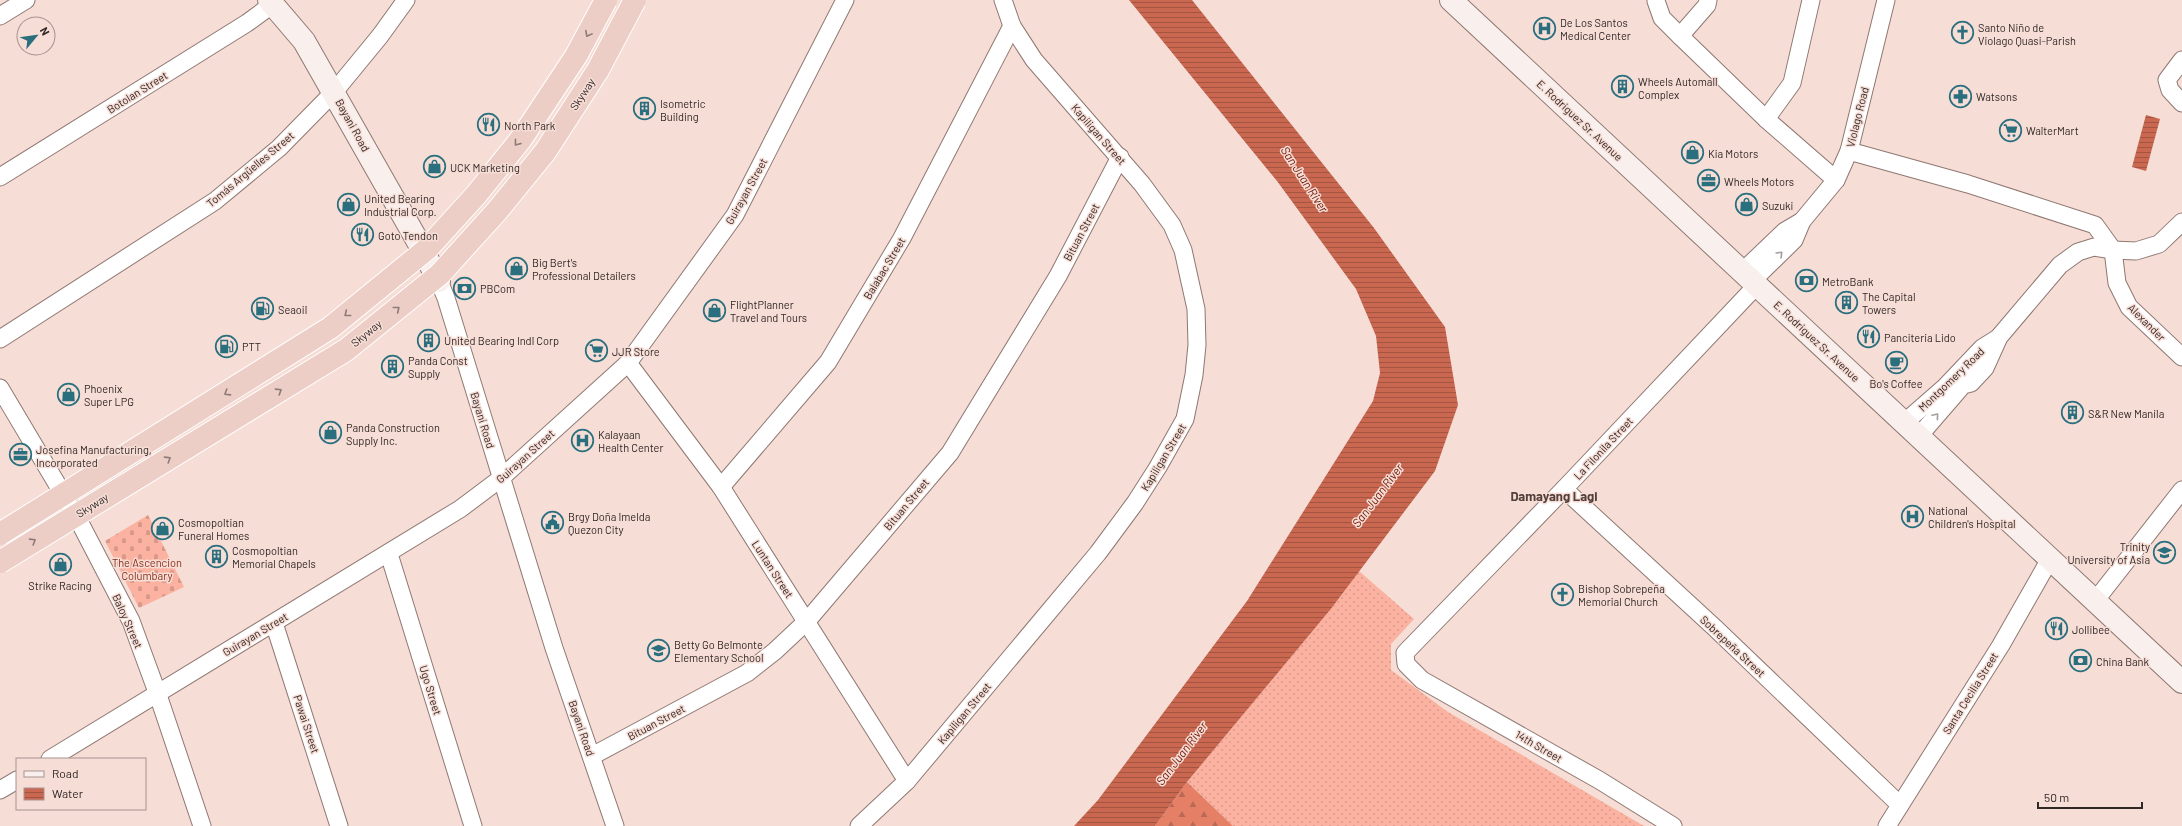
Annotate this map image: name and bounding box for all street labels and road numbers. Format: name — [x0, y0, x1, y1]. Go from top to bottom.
street label: Botolan Street — [104, 68, 170, 116]
street label: Skyway — [567, 76, 597, 112]
street label: E. Rodriguez Sr. Avenue — [1534, 77, 1626, 163]
street label: Violago Road — [1843, 85, 1871, 149]
street label: Bayani Road — [333, 96, 373, 154]
street label: Kapiligan Street — [1069, 101, 1129, 167]
street label: Tomás Argüelles Street — [204, 129, 296, 209]
street label: Guirayan Street — [722, 156, 770, 226]
street label: Bituan Street — [1060, 201, 1102, 263]
street label: Balabac Street — [860, 235, 908, 301]
street label: E. Rodriguez Sr. Avenue — [1771, 298, 1863, 384]
street label: Alexander — [2126, 301, 2168, 343]
street label: Skyway — [348, 317, 384, 349]
street label: Montgomery Road — [1915, 344, 1987, 414]
street label: Bayani Road — [468, 390, 498, 450]
street label: La Filonila Street — [1571, 414, 1635, 482]
street label: Kapiligan Street — [1138, 421, 1188, 493]
street label: Guirayan Street — [493, 427, 557, 485]
street label: Bituan Street — [881, 476, 931, 532]
street label: Skyway — [74, 490, 110, 520]
street label: Luntan Street — [750, 538, 796, 600]
street label: Baloy Street — [110, 592, 146, 650]
street label: Guirayan Street — [220, 609, 290, 659]
street label: Sobrepeña Street — [1698, 613, 1768, 679]
street label: Santa Cecilia Street — [1940, 650, 2000, 736]
street label: Ugo Street — [417, 664, 445, 716]
street label: Kapiligan Street — [935, 680, 993, 746]
street label: Pawai Street — [291, 693, 323, 755]
street label: Bayani Road — [566, 698, 598, 758]
street label: Bituan Street — [625, 701, 687, 743]
street label: 14th Street — [1513, 727, 1565, 765]

